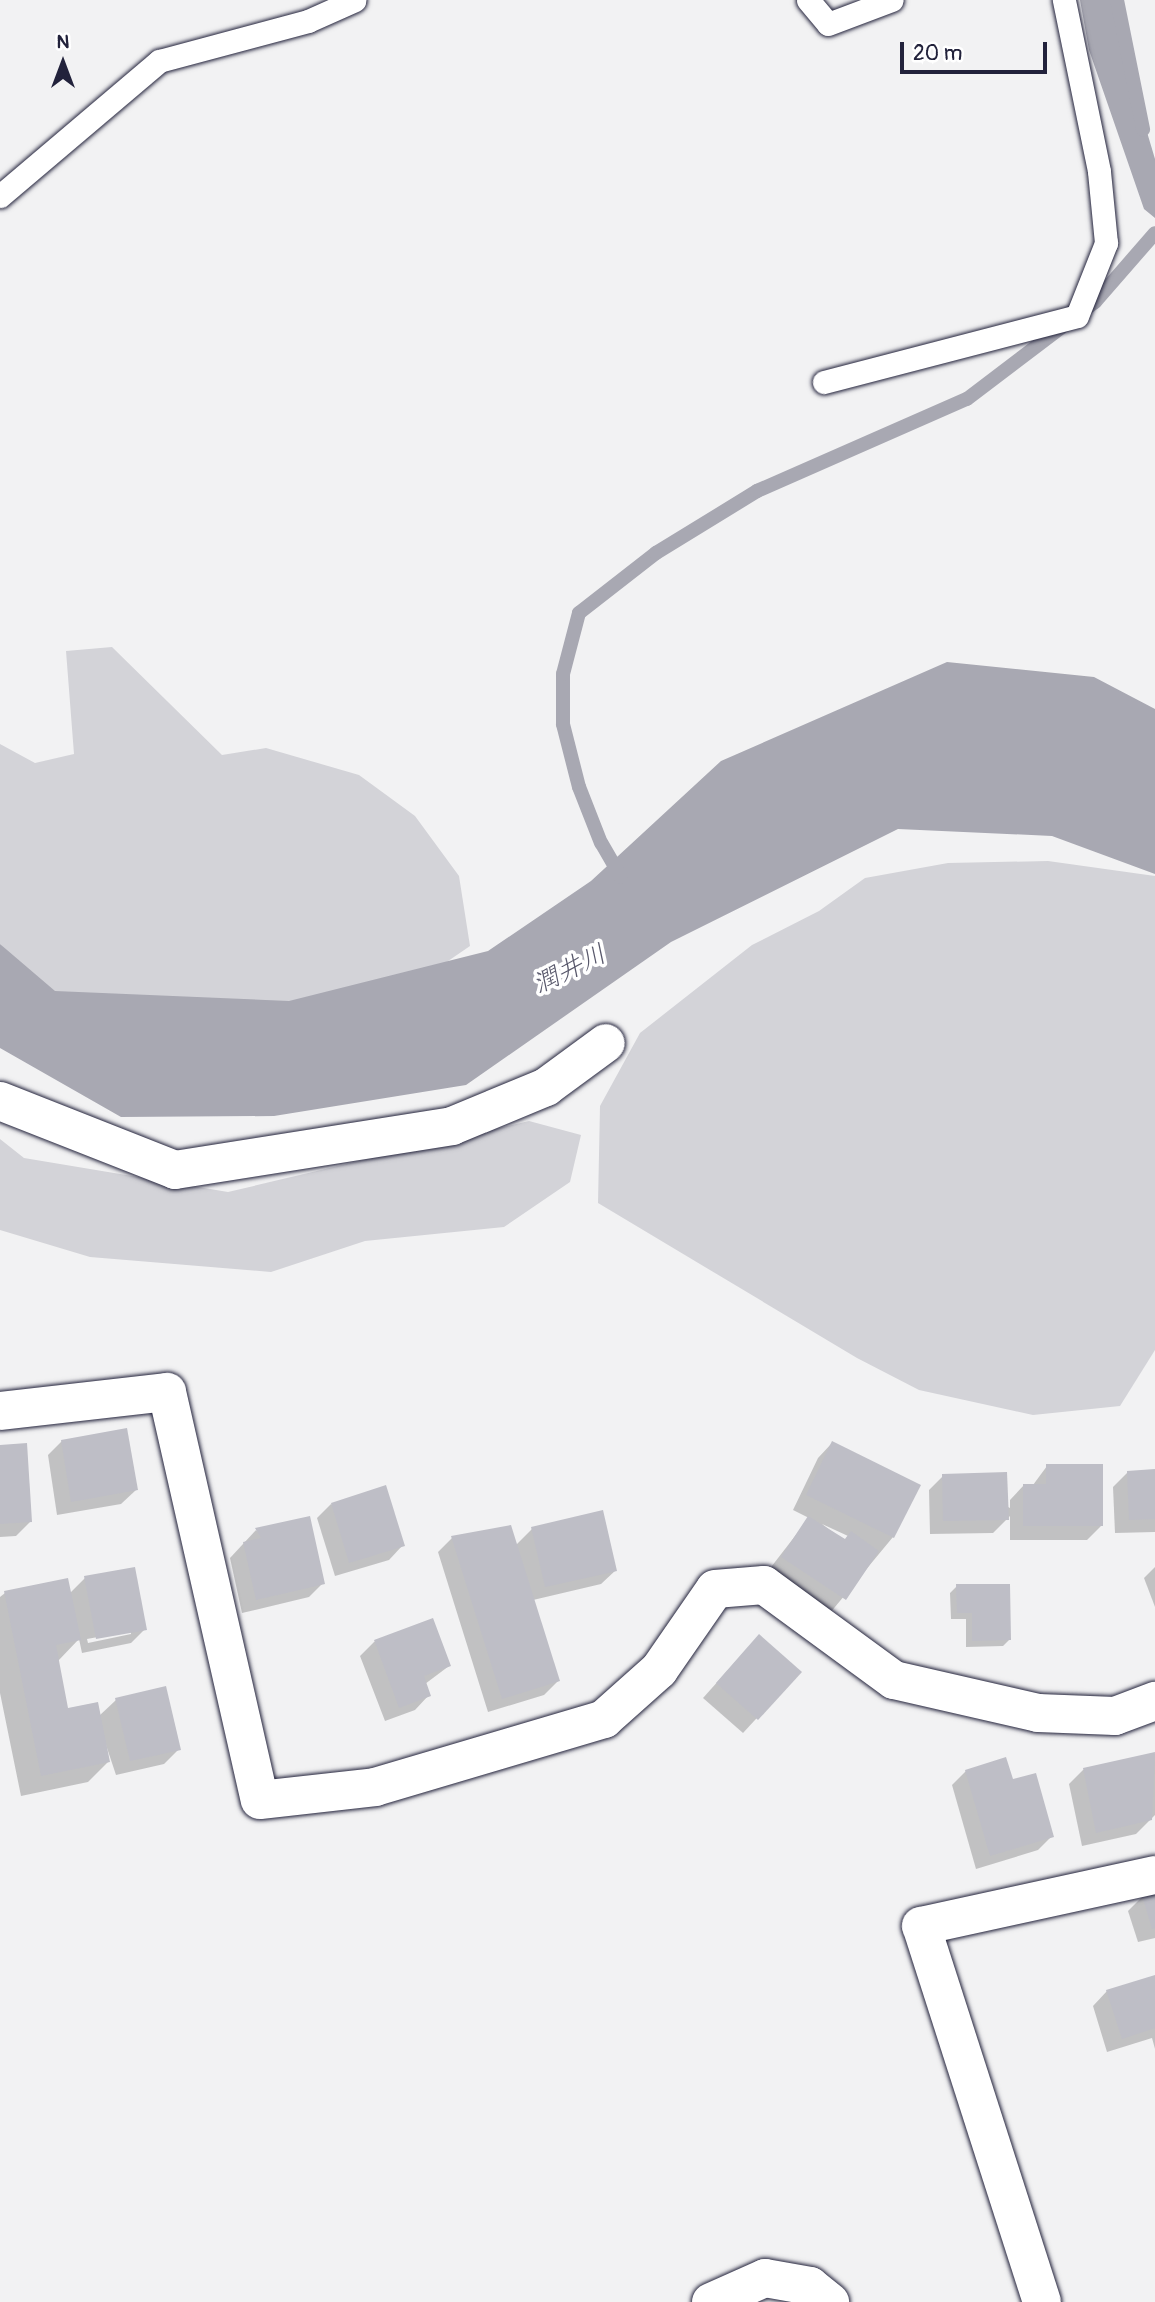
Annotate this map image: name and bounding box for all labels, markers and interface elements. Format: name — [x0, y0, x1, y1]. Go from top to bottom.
north arrow — [28, 28, 98, 98]
scale bar — [903, 28, 1050, 72]
text: N — [57, 30, 69, 54]
text: 20 m — [913, 40, 962, 67]
water label: 潤井川 — [528, 939, 612, 1001]

